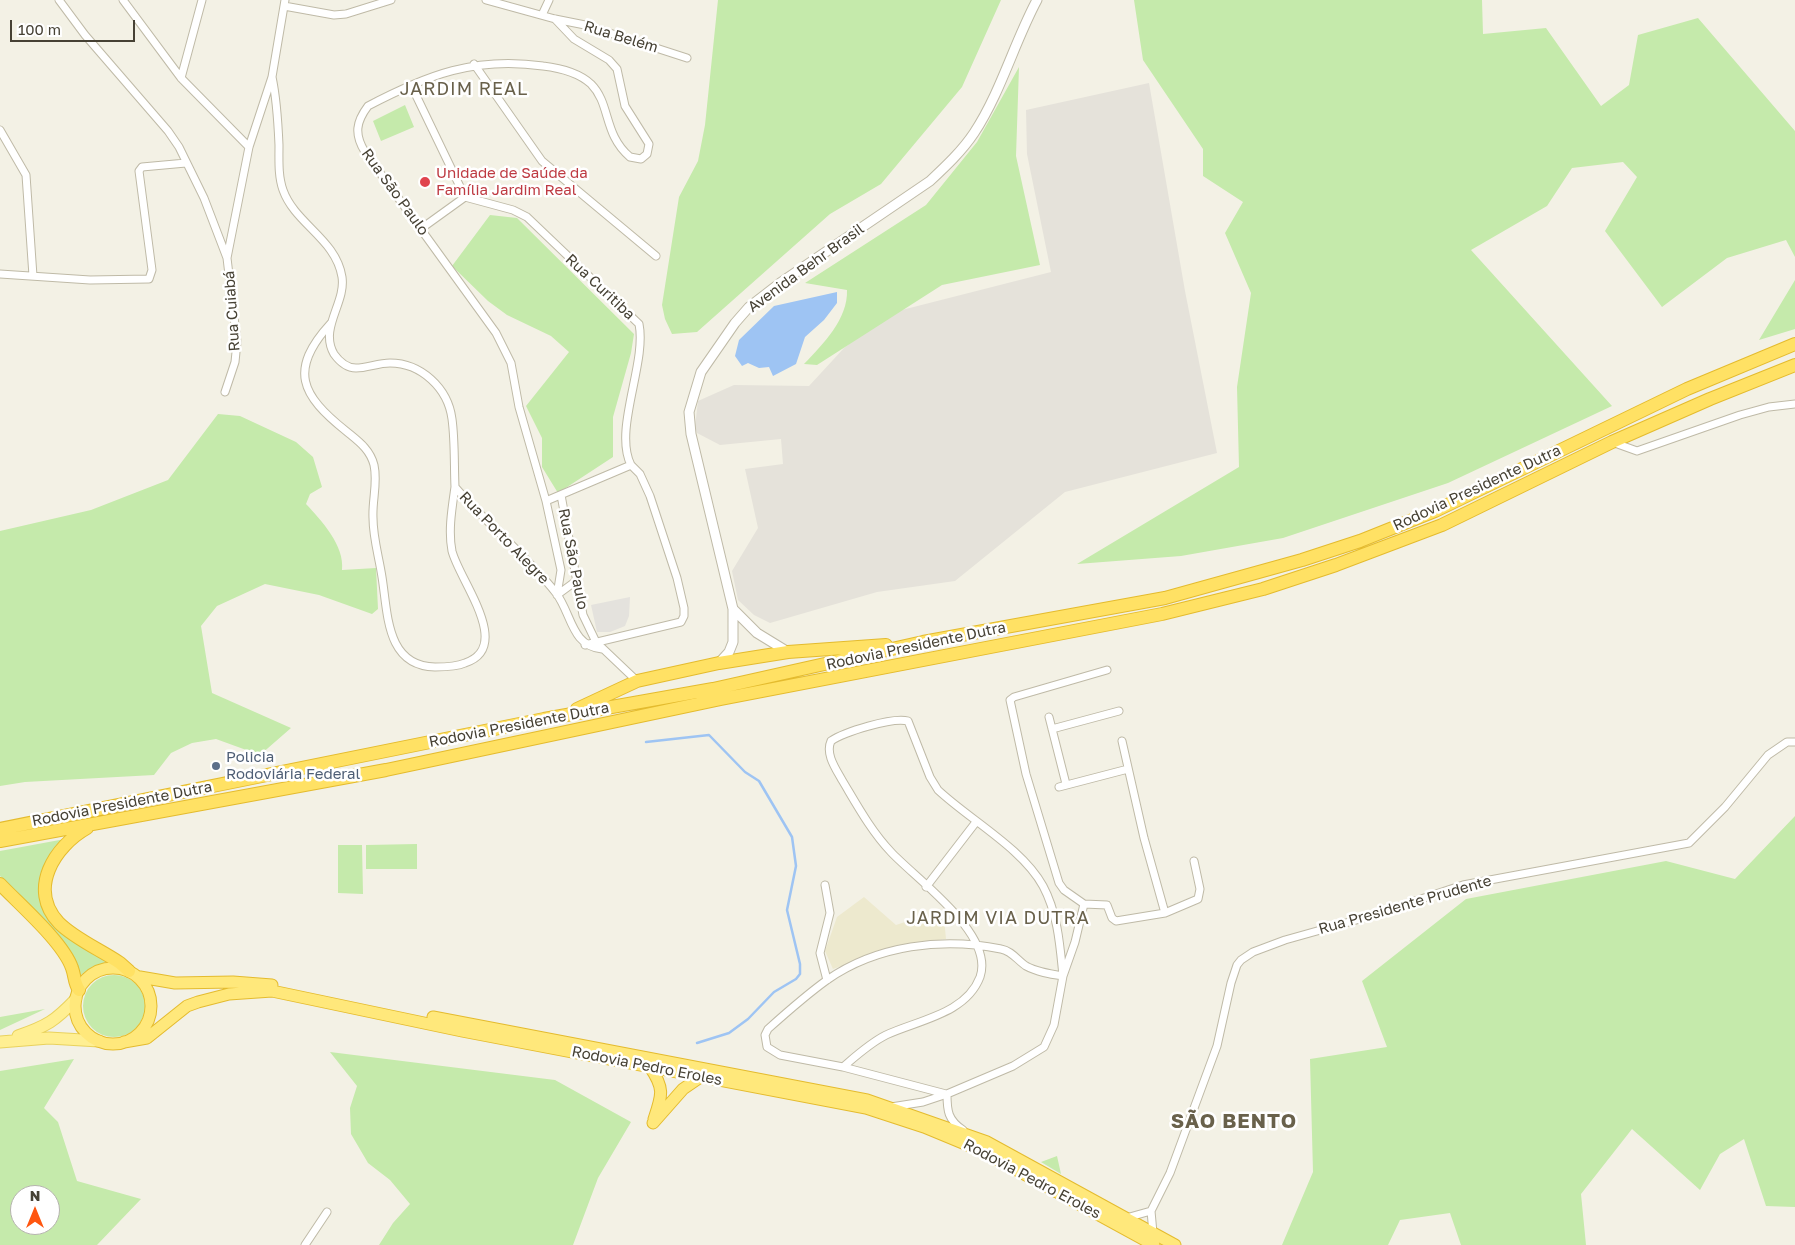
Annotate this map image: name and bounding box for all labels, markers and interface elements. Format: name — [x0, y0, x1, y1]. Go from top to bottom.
scale bar — [12, 10, 138, 42]
street label: Rua Belém — [582, 17, 660, 57]
text: 100 m — [18, 20, 61, 38]
district label: JARDIM REAL — [398, 78, 530, 100]
street label: Rua São Paulo — [357, 145, 433, 239]
place label: Unidade de Saúde da Família Jardim Real — [436, 164, 588, 199]
marker: Unidade de Saúde da Família Jardim Real — [418, 175, 432, 189]
street label: Avenida Behr Brasil — [744, 220, 868, 316]
street label: Rua Curitiba — [562, 250, 638, 324]
street label: Rua Cuiabá — [220, 270, 244, 352]
street label: Rodovia Presidente Dutra — [1390, 441, 1564, 535]
street label: Rua Porto Alegre — [455, 488, 553, 588]
street label: Rua São Paulo — [554, 507, 592, 611]
street label: Rodovia Presidente Dutra — [825, 618, 1007, 674]
street label: Rodovia Presidente Dutra — [427, 699, 611, 751]
place label: Policia Rodoviária Federal — [226, 748, 360, 783]
marker: Policia Rodoviária Federal — [210, 760, 222, 772]
street label: Rodovia Presidente Dutra — [30, 778, 214, 830]
street label: Rua Presidente Prudente — [1316, 872, 1494, 938]
district label: JARDIM VIA DUTRA — [904, 907, 1092, 929]
street label: Rodovia Pedro Eroles — [570, 1043, 724, 1089]
district label: SÃO BENTO — [1170, 1110, 1298, 1134]
street label: Rodovia Pedro Eroles — [960, 1135, 1104, 1223]
north arrow — [10, 1185, 60, 1235]
text: N — [30, 1187, 40, 1204]

